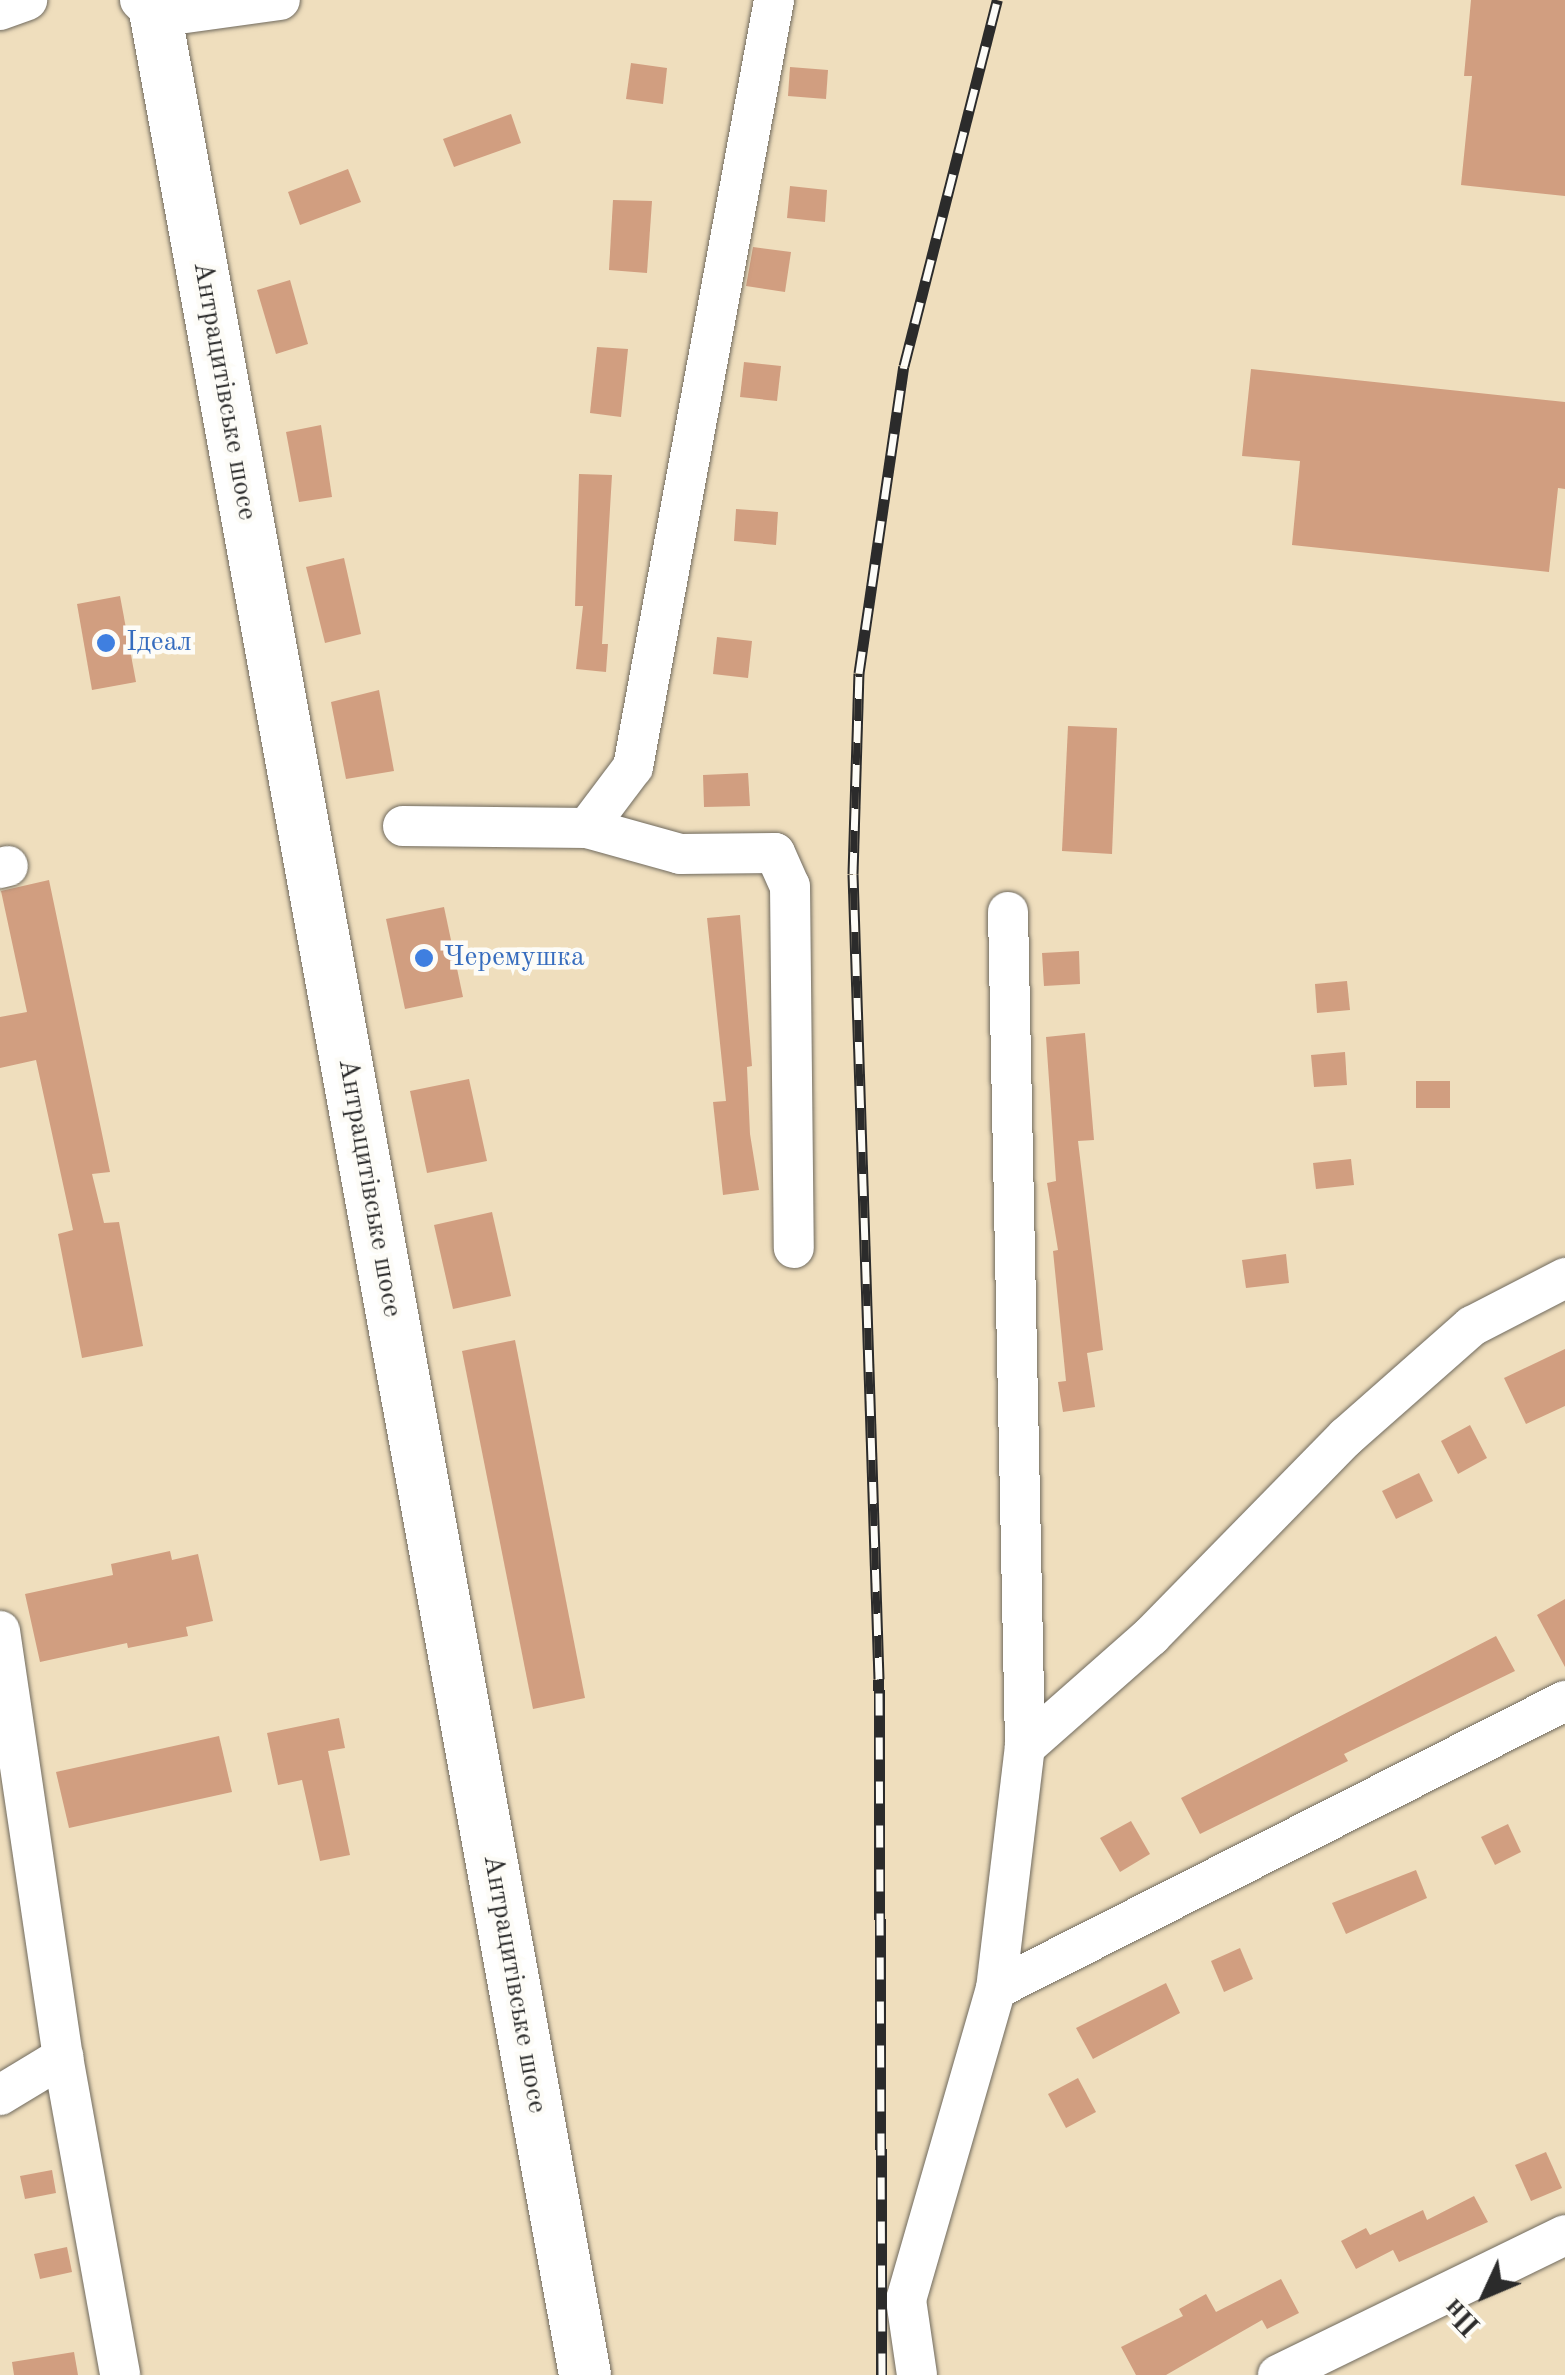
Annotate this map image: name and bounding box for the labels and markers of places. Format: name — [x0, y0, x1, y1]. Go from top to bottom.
place label: Ідеал — [126, 626, 192, 660]
marker: Ідеал — [95, 632, 117, 654]
place label: Черемушка — [444, 941, 585, 975]
marker: Черемушка — [413, 947, 435, 969]

